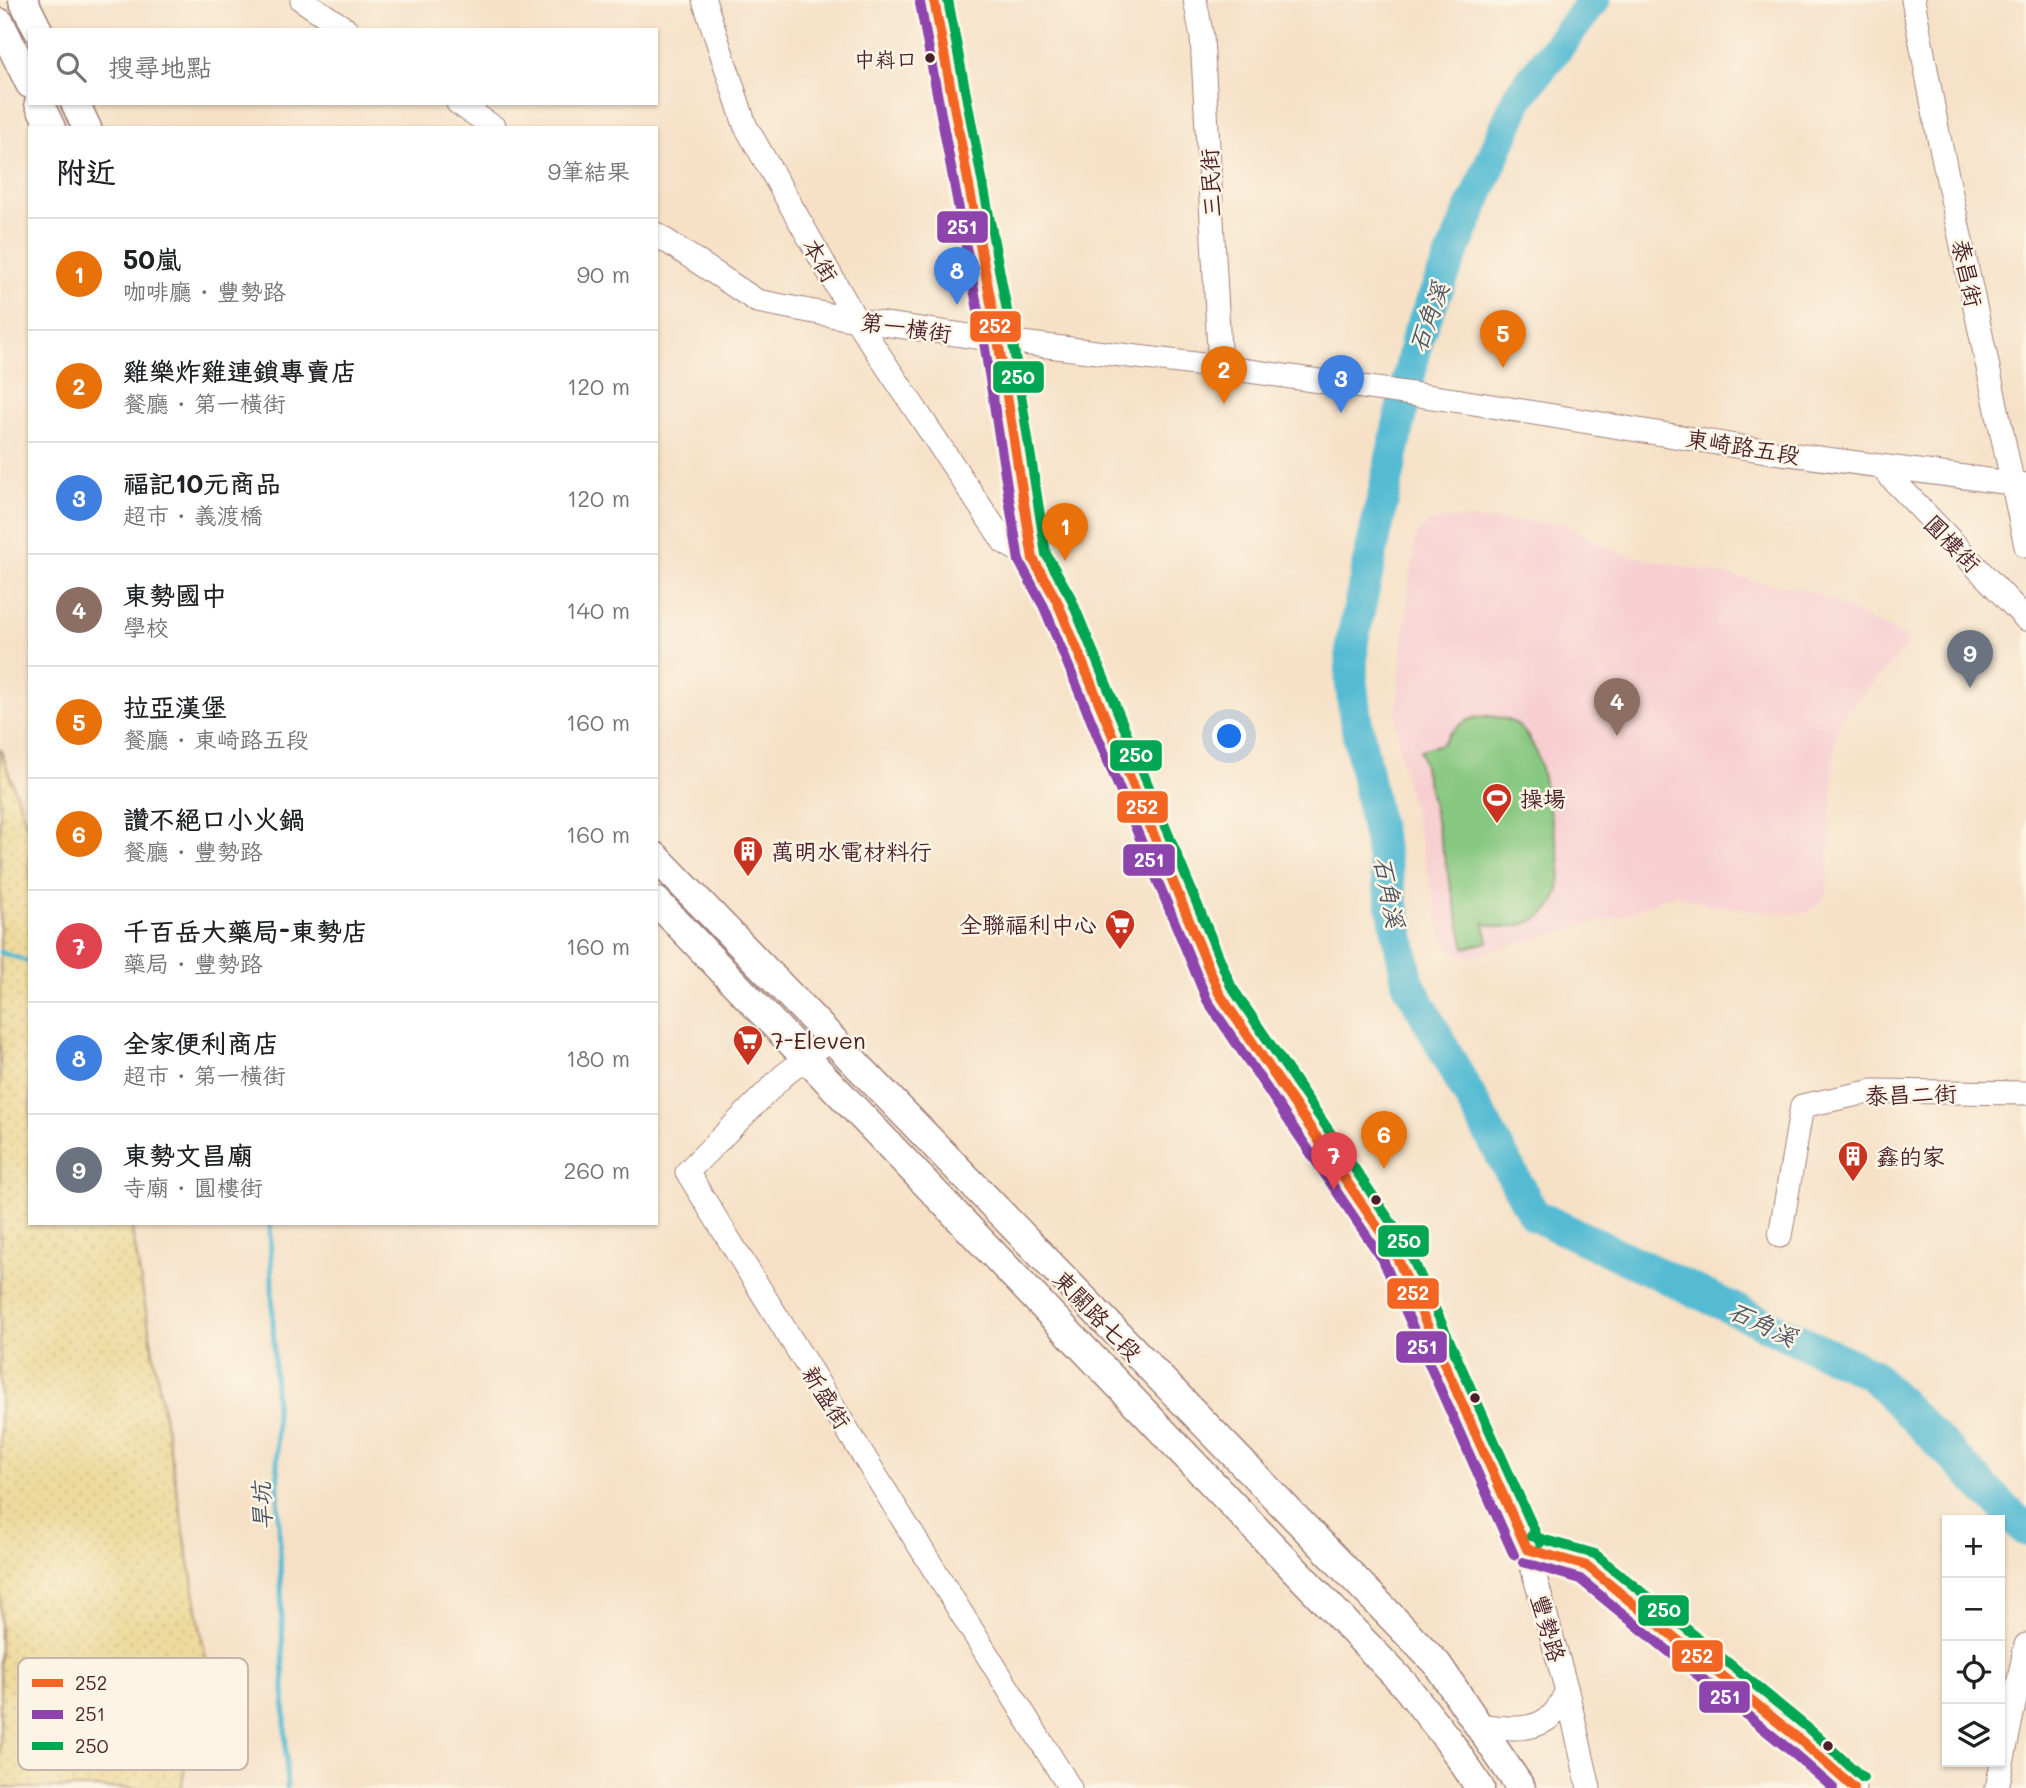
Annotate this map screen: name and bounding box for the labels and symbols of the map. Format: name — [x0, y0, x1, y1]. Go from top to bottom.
place label: 中嵙口 — [854, 45, 917, 72]
marker: 中嵙口 — [923, 51, 937, 65]
street label: 三民街 — [1193, 148, 1227, 218]
line badge: 251 — [936, 210, 989, 244]
text: 251 — [947, 214, 977, 239]
street label: 本街 — [797, 233, 845, 287]
street label: 泰昌街 — [1946, 236, 1990, 310]
pin: 8 — [934, 247, 980, 305]
water label: 石角溪 — [1401, 276, 1456, 356]
street label: 第一橫街 — [858, 306, 954, 348]
line badge: 252 — [969, 310, 1022, 343]
pin: 5 — [1480, 310, 1526, 368]
text: 252 — [979, 313, 1011, 338]
pin: 2 — [1201, 346, 1247, 404]
pin: 3 — [1318, 355, 1364, 413]
line badge: 250 — [992, 360, 1045, 394]
text: 250 — [1001, 364, 1035, 389]
street label: 東崎路五段 — [1684, 422, 1802, 470]
pin: 1 — [1042, 503, 1088, 561]
street label: 圓樓街 — [1918, 508, 1988, 578]
pin: 9 — [1947, 630, 1993, 688]
pin: 4 — [1594, 678, 1640, 736]
your location — [1212, 719, 1246, 753]
line badge: 250 — [1109, 739, 1163, 772]
text: 250 — [1119, 742, 1153, 767]
sports icon: 操場 — [1480, 781, 1514, 825]
place label: 操場 — [1520, 783, 1566, 813]
line badge: 252 — [1116, 790, 1169, 824]
text: 252 — [1126, 794, 1158, 819]
building icon: 萬明水電材料行 — [731, 834, 765, 878]
place label: 萬明水電材料行 — [771, 836, 932, 866]
line badge: 251 — [1122, 843, 1176, 877]
text: 251 — [1134, 847, 1164, 872]
water label: 石角溪 — [1368, 854, 1412, 932]
supermarket icon: 全聯福利中心 — [1103, 907, 1137, 951]
place label: 全聯福利中心 — [959, 909, 1097, 939]
supermarket icon: 7-Eleven — [731, 1023, 765, 1067]
place label: 7-Eleven — [771, 1025, 866, 1055]
street label: 泰昌二街 — [1865, 1077, 1957, 1111]
pin: 6 — [1361, 1111, 1407, 1169]
pin: 7 — [1311, 1132, 1357, 1190]
building icon: 鑫的家 — [1836, 1139, 1870, 1183]
place label: 鑫的家 — [1876, 1141, 1945, 1171]
unlabelled marker — [1369, 1193, 1383, 1207]
line badge: 250 — [1377, 1224, 1430, 1258]
text: 250 — [1387, 1228, 1421, 1253]
street label: 東關路七段 — [1047, 1263, 1149, 1367]
line badge: 252 — [1386, 1277, 1440, 1310]
text: 252 — [1397, 1280, 1429, 1305]
water label: 石角溪 — [1724, 1294, 1804, 1353]
line badge: 251 — [1395, 1330, 1448, 1364]
text: 251 — [1407, 1334, 1437, 1359]
street label: 新盛街 — [796, 1360, 858, 1434]
unlabelled marker — [1468, 1391, 1482, 1405]
water label: 旱坑 — [245, 1478, 277, 1531]
street label: 豐勢路 — [1525, 1591, 1573, 1665]
line badge: 250 — [1637, 1594, 1690, 1627]
text: 250 — [1647, 1597, 1681, 1622]
line badge: 252 — [1671, 1639, 1724, 1673]
text: 252 — [1681, 1643, 1713, 1668]
legend — [18, 1658, 248, 1770]
text: 252 — [75, 1670, 107, 1695]
line badge: 251 — [1698, 1680, 1751, 1714]
text: 251 — [1710, 1684, 1740, 1709]
text: 251 — [75, 1701, 105, 1726]
text: 250 — [75, 1733, 109, 1758]
unlabelled marker — [1821, 1739, 1835, 1753]

